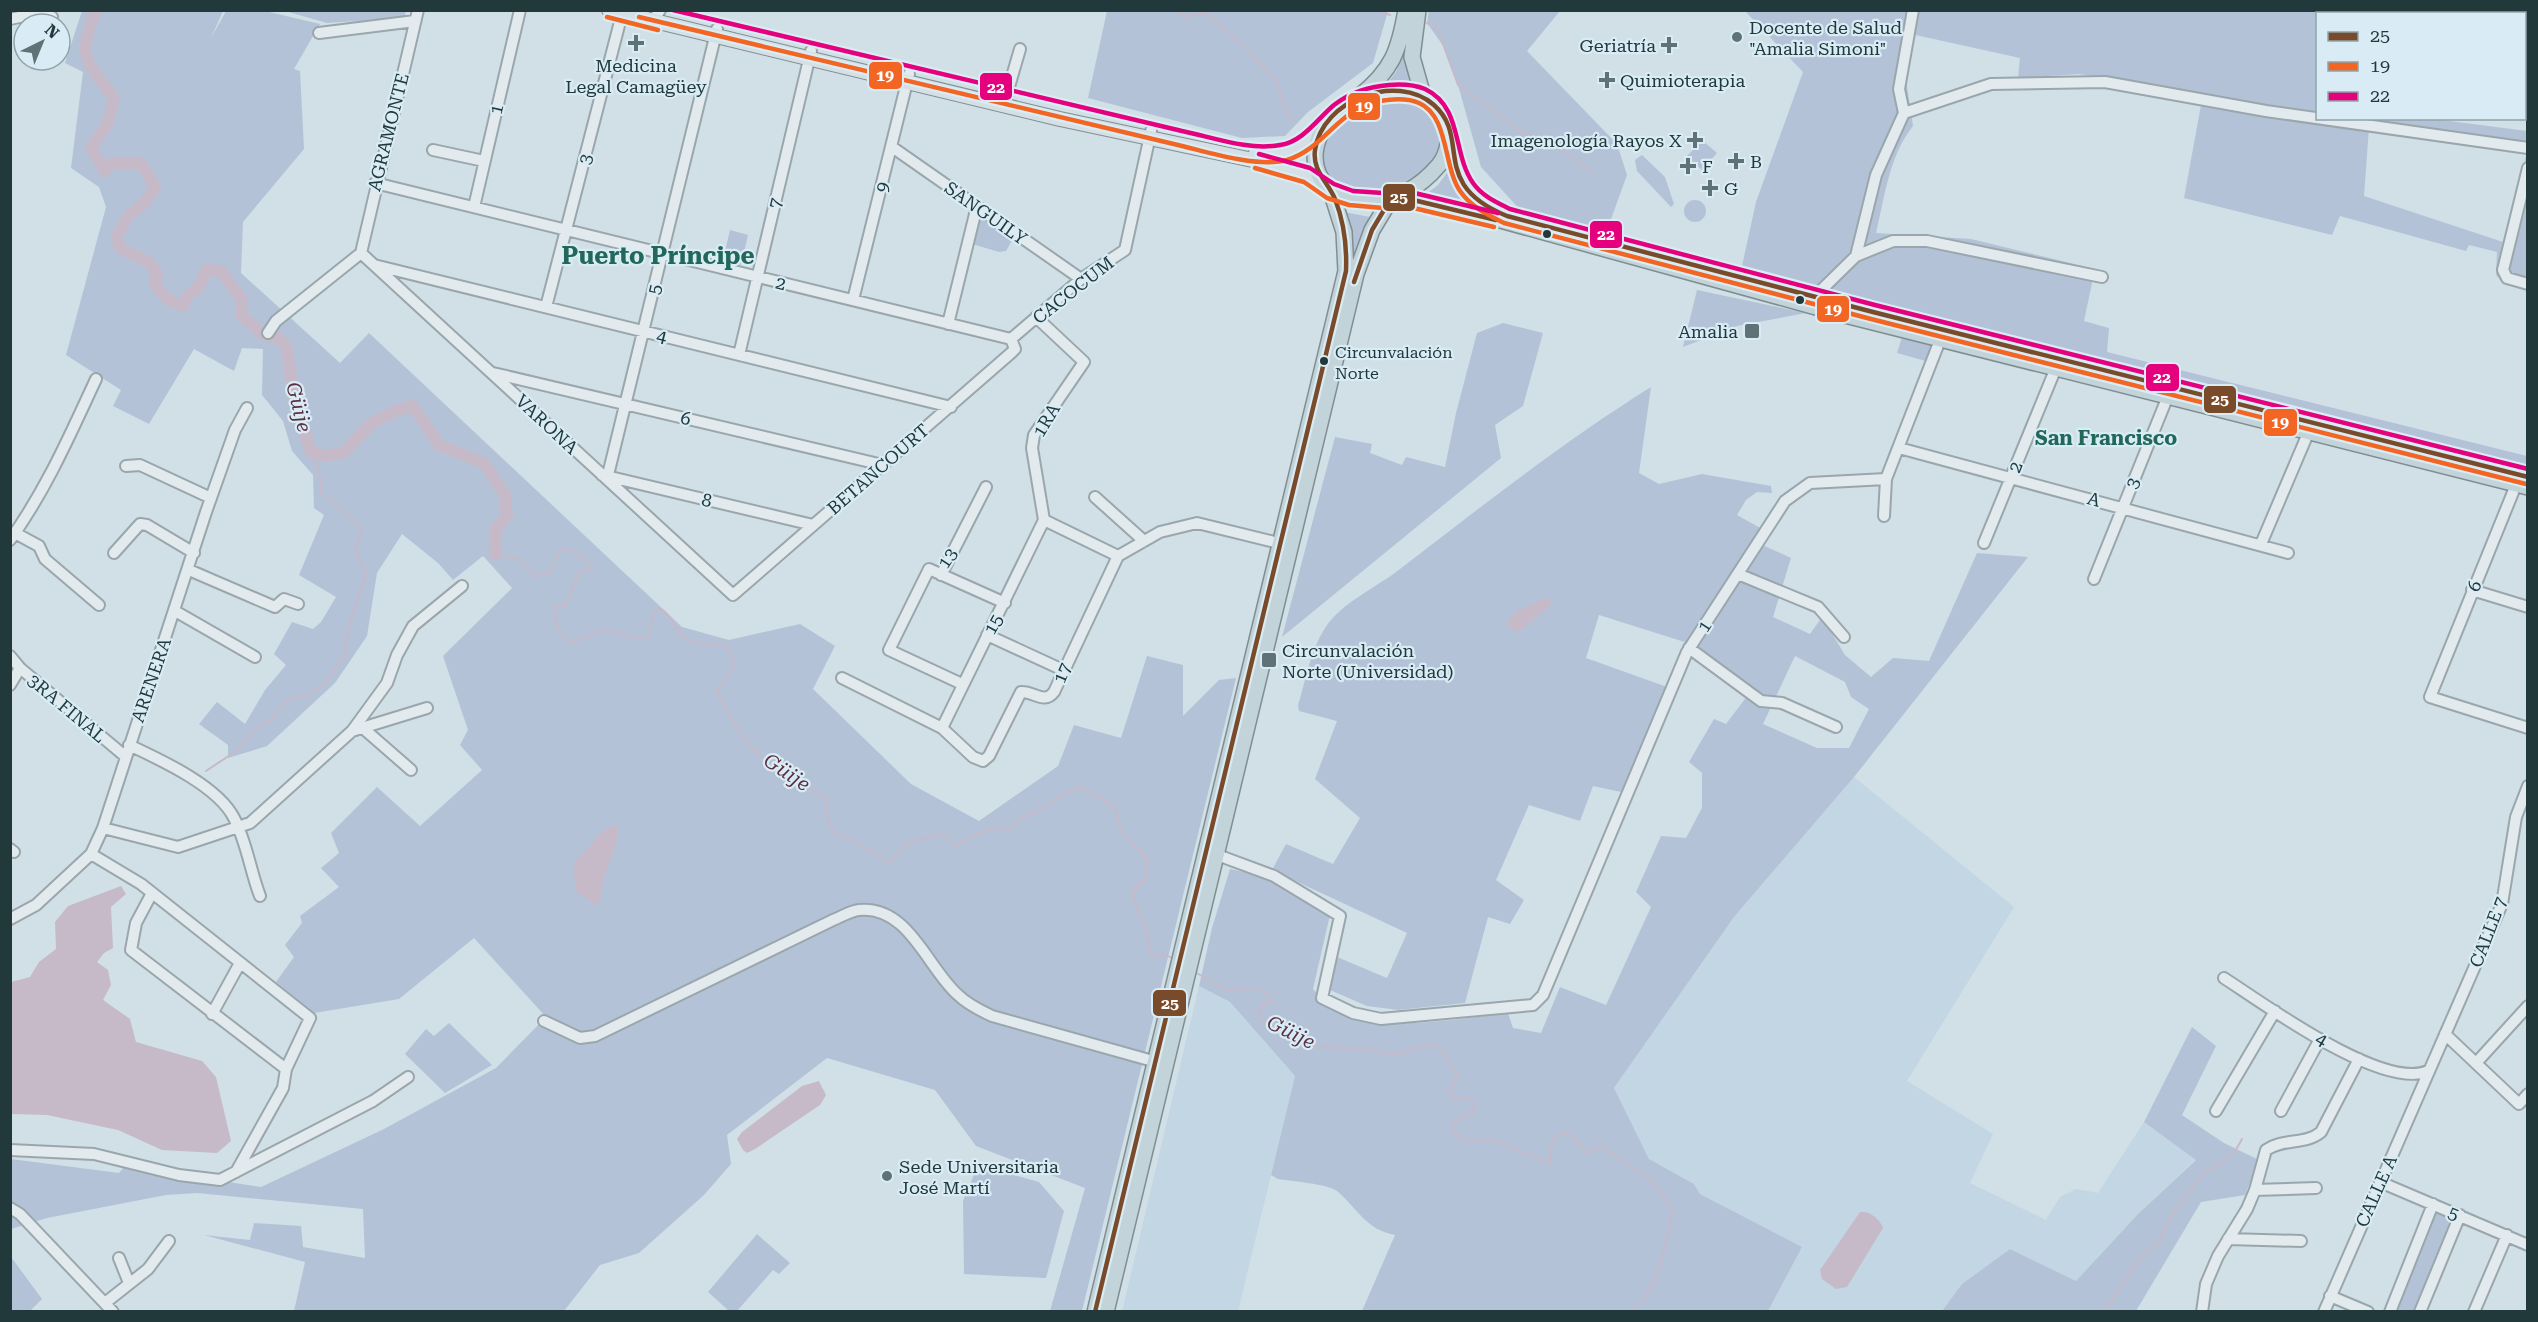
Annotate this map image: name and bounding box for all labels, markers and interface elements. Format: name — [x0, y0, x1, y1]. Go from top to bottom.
north arrow — [12, 12, 72, 72]
legend — [2316, 12, 2526, 120]
place label: Docente de Salud "Amalia Simoni" — [1749, 17, 1902, 59]
text: N — [41, 20, 63, 43]
text: 25 — [2370, 25, 2390, 46]
marker: Docente de Salud "Amalia Simoni" — [1730, 30, 1744, 44]
marker: Medicina Legal Camagüey — [627, 34, 645, 52]
place label: Geriatría — [1579, 35, 1656, 56]
marker: Geriatría — [1660, 36, 1678, 54]
place label: Medicina Legal Camagüey — [565, 55, 707, 97]
text: 19 — [2370, 55, 2390, 76]
line badge: 19 — [868, 61, 903, 90]
text: 19 — [876, 66, 894, 85]
place label: Quimioterapia — [1620, 70, 1745, 91]
street label: AGRAMONTE — [363, 71, 413, 193]
marker: Quimioterapia — [1598, 71, 1616, 89]
line badge: 22 — [979, 72, 1013, 101]
text: 22 — [987, 78, 1005, 97]
text: 22 — [2370, 85, 2390, 106]
line badge: 19 — [1347, 92, 1381, 121]
text: 19 — [1355, 97, 1373, 116]
street label: 1 — [485, 102, 507, 116]
place label: Imagenología Rayos X — [1491, 130, 1682, 151]
marker: Imagenología Rayos X — [1686, 131, 1704, 149]
place label: B — [1750, 151, 1762, 172]
street label: 3 — [574, 152, 596, 166]
marker: B — [1727, 152, 1745, 170]
place label: F — [1702, 156, 1713, 177]
marker: F — [1679, 157, 1697, 175]
street label: SANGUILY — [941, 177, 1032, 249]
place label: G — [1724, 178, 1738, 199]
marker: G — [1701, 179, 1719, 197]
street label: 9 — [871, 180, 893, 194]
line badge: 25 — [1382, 183, 1416, 212]
text: 25 — [1390, 188, 1408, 207]
street label: 7 — [764, 196, 786, 210]
line badge: 22 — [1589, 220, 1623, 249]
text: 22 — [1597, 225, 1615, 244]
unlabelled marker — [1541, 228, 1553, 240]
district label: Puerto Príncipe — [561, 242, 755, 270]
street label: CACOCUM — [1028, 252, 1118, 328]
street label: 2 — [774, 272, 788, 294]
street label: 5 — [643, 282, 665, 296]
unlabelled marker — [1794, 294, 1806, 306]
line badge: 19 — [1816, 295, 1850, 323]
text: 19 — [1824, 300, 1842, 319]
place label: Amalia — [1678, 321, 1738, 342]
marker: Amalia — [1743, 322, 1761, 340]
street label: 4 — [655, 325, 669, 347]
place label: Circunvalación Norte — [1335, 343, 1453, 383]
marker: Circunvalación Norte — [1318, 355, 1330, 367]
line badge: 22 — [2145, 363, 2180, 392]
text: 22 — [2153, 368, 2171, 387]
water label: Güije — [281, 380, 317, 434]
line badge: 25 — [2203, 385, 2237, 414]
street label: VARONA — [511, 390, 583, 458]
text: 25 — [2211, 390, 2229, 409]
street label: 1RA — [1028, 399, 1064, 441]
street label: 6 — [679, 407, 693, 429]
line badge: 19 — [2263, 408, 2298, 437]
text: 19 — [2271, 413, 2289, 432]
street label: BETANCOURT — [823, 419, 933, 519]
district label: San Francisco — [2035, 426, 2177, 450]
street label: 2 — [2003, 458, 2027, 476]
street label: 3 — [2120, 474, 2144, 492]
street label: A — [2085, 487, 2103, 511]
street label: 8 — [700, 489, 714, 511]
street label: 13 — [933, 544, 961, 572]
street label: 6 — [2462, 577, 2486, 595]
street label: 15 — [979, 610, 1007, 638]
street label: 1 — [1692, 616, 1716, 636]
street label: ARENERA — [127, 635, 175, 725]
place label: Circunvalación Norte (Universidad) — [1282, 640, 1453, 682]
marker: Circunvalación Norte (Universidad) — [1260, 651, 1278, 669]
street label: 17 — [1048, 660, 1076, 686]
street label: 3RA FINAL — [24, 669, 110, 747]
water label: Güije — [759, 748, 815, 796]
street label: CALLE 7 — [2465, 894, 2511, 970]
line badge: 25 — [1152, 989, 1187, 1017]
text: 25 — [1161, 994, 1179, 1013]
water label: Güije — [1263, 1010, 1319, 1054]
street label: 4 — [2312, 1027, 2332, 1051]
street label: CALLE A — [2351, 1151, 2401, 1230]
place label: Sede Universitaria José Martí — [899, 1156, 1059, 1198]
marker: Sede Universitaria José Martí — [880, 1169, 894, 1183]
street label: 5 — [2445, 1201, 2463, 1225]

